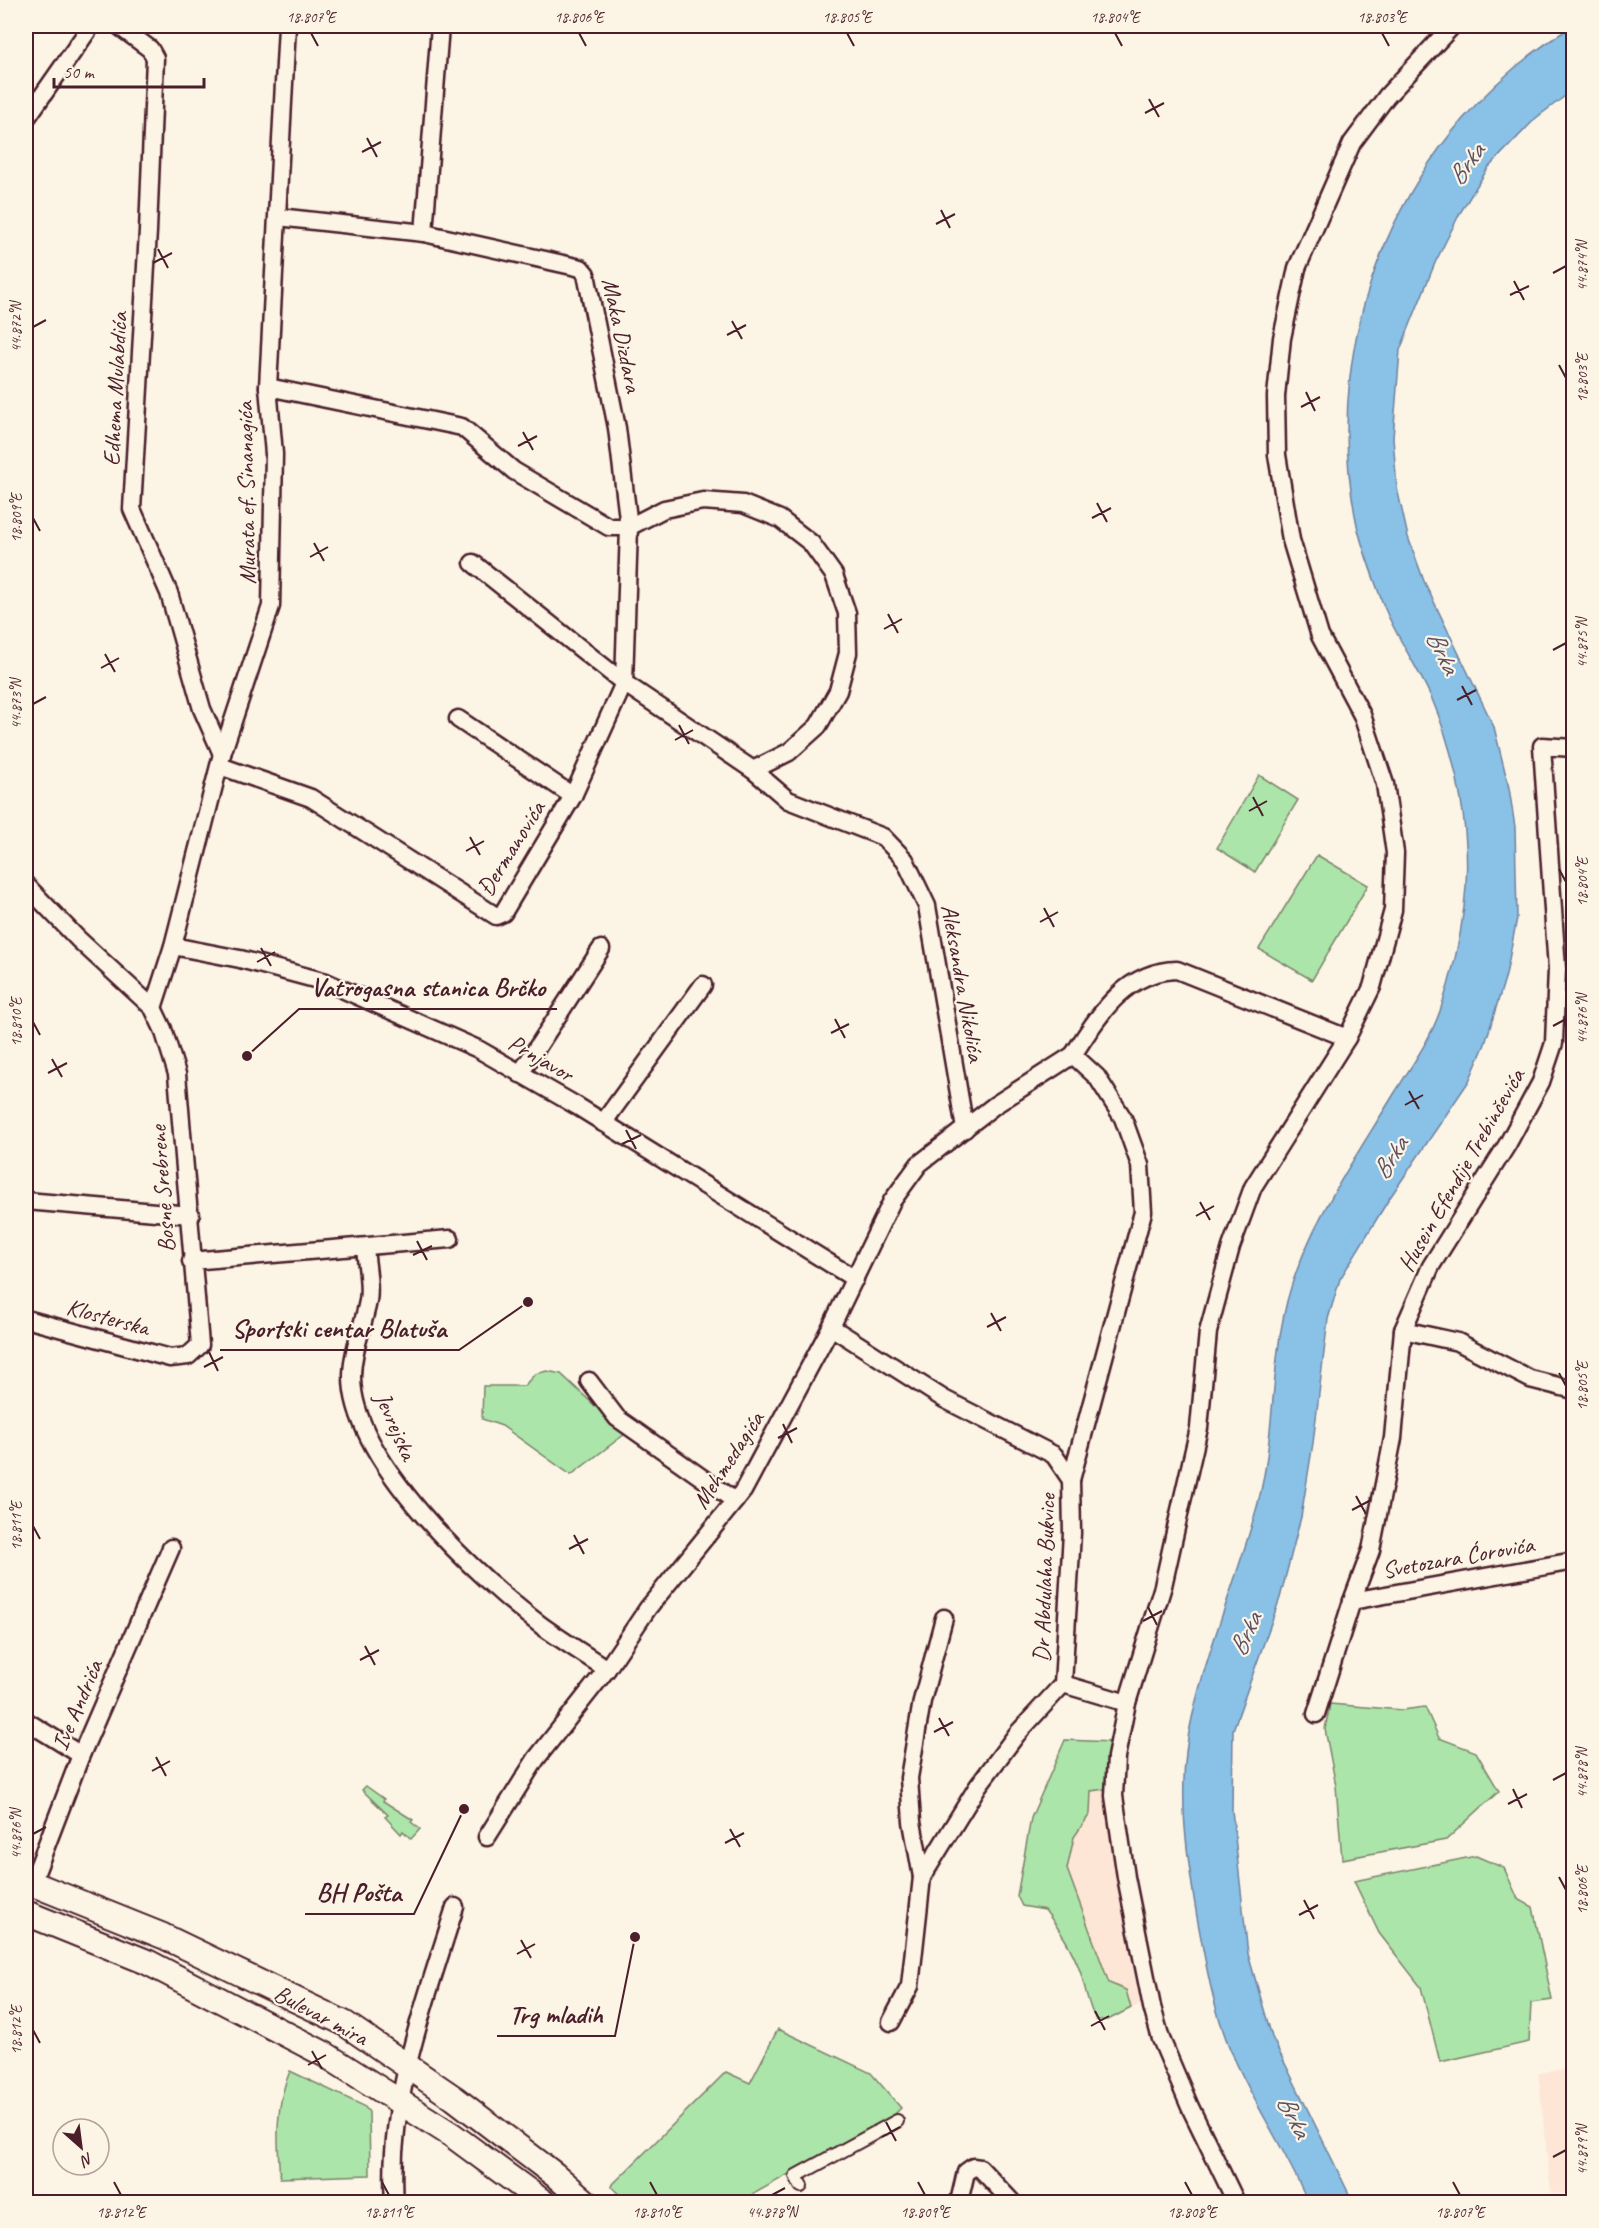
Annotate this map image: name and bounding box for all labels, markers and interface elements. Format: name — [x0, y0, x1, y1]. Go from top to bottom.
text: 18.807°E — [287, 8, 338, 27]
text: 18.806°E — [555, 8, 606, 27]
text: 18.805°E — [823, 8, 874, 27]
text: 18.804°E — [1091, 8, 1142, 27]
text: 18.803°E — [1358, 8, 1409, 27]
scale bar — [54, 51, 204, 89]
text: 50 m — [63, 61, 96, 83]
water label: Brka — [1440, 134, 1494, 191]
text: 44.874°N — [1573, 238, 1592, 291]
street label: Maka Dizdara — [595, 275, 649, 396]
text: 44.872°N — [7, 299, 26, 352]
street label: Edhema Mulabdića — [96, 310, 134, 467]
text: 18.803°E — [1573, 351, 1592, 402]
street label: Murata ef. Sinanagića — [229, 400, 263, 585]
text: 18.809°E — [7, 491, 26, 542]
text: 44.875°N — [1573, 615, 1592, 668]
water label: Brka — [1419, 625, 1469, 681]
text: 44.873°N — [7, 676, 26, 729]
street label: Đermanovića — [470, 794, 552, 901]
text: 18.804°E — [1573, 855, 1592, 906]
street label: Aleksandra Nikolića — [934, 902, 992, 1065]
callout: Vatrogasna stanica Brčko — [299, 965, 557, 1009]
text: Vatrogasna stanica Brčko — [311, 971, 547, 1004]
text: 44.876°N — [1573, 991, 1592, 1044]
text: 18.810°E — [7, 995, 26, 1046]
street label: Prnjavor — [503, 1027, 581, 1090]
street label: Husein Efendije Trebinčevića — [1391, 1062, 1532, 1277]
street label: Bosne Srebrene — [142, 1122, 181, 1253]
water label: Brka — [1364, 1128, 1417, 1185]
street label: Klosterska — [64, 1292, 155, 1343]
callout: Sportski centar Blatuša — [220, 1306, 459, 1350]
text: Sportski centar Blatuša — [232, 1312, 449, 1345]
text: 18.805°E — [1573, 1359, 1592, 1410]
street label: Jevrejska — [367, 1387, 425, 1466]
street label: Mehmedagića — [685, 1404, 771, 1514]
street label: Dr Abdulaha Bukvice — [1026, 1491, 1062, 1663]
text: 18.811°E — [7, 1499, 26, 1550]
street label: Svetozara Ćorovića — [1380, 1529, 1538, 1585]
water label: Brka — [1221, 1605, 1270, 1661]
street label: Ive Andrića — [45, 1654, 110, 1755]
text: 44.878°N — [1573, 1745, 1592, 1798]
text: 44.876°N — [7, 1806, 26, 1859]
text: 18.806°E — [1573, 1863, 1592, 1914]
callout: BH Pošta — [305, 1870, 414, 1914]
text: BH Pošta — [317, 1876, 404, 1909]
street label: Bulevar mira — [269, 1978, 374, 2053]
callout: Trg mladih — [497, 1992, 615, 2036]
text: Trg mladih — [509, 1998, 604, 2031]
text: 18.812°E — [7, 2003, 26, 2054]
water label: Brka — [1269, 2089, 1320, 2145]
north arrow — [51, 2117, 111, 2177]
text: 44.879°N — [1573, 2122, 1592, 2175]
text: N — [76, 2148, 97, 2172]
text: 18.812°E — [97, 2203, 148, 2222]
text: 18.811°E — [365, 2203, 416, 2222]
text: 18.810°E — [633, 2203, 684, 2222]
text: 44.878°N — [747, 2203, 800, 2222]
text: 18.809°E — [901, 2203, 952, 2222]
text: 18.808°E — [1168, 2203, 1219, 2222]
text: 18.807°E — [1436, 2203, 1487, 2222]

